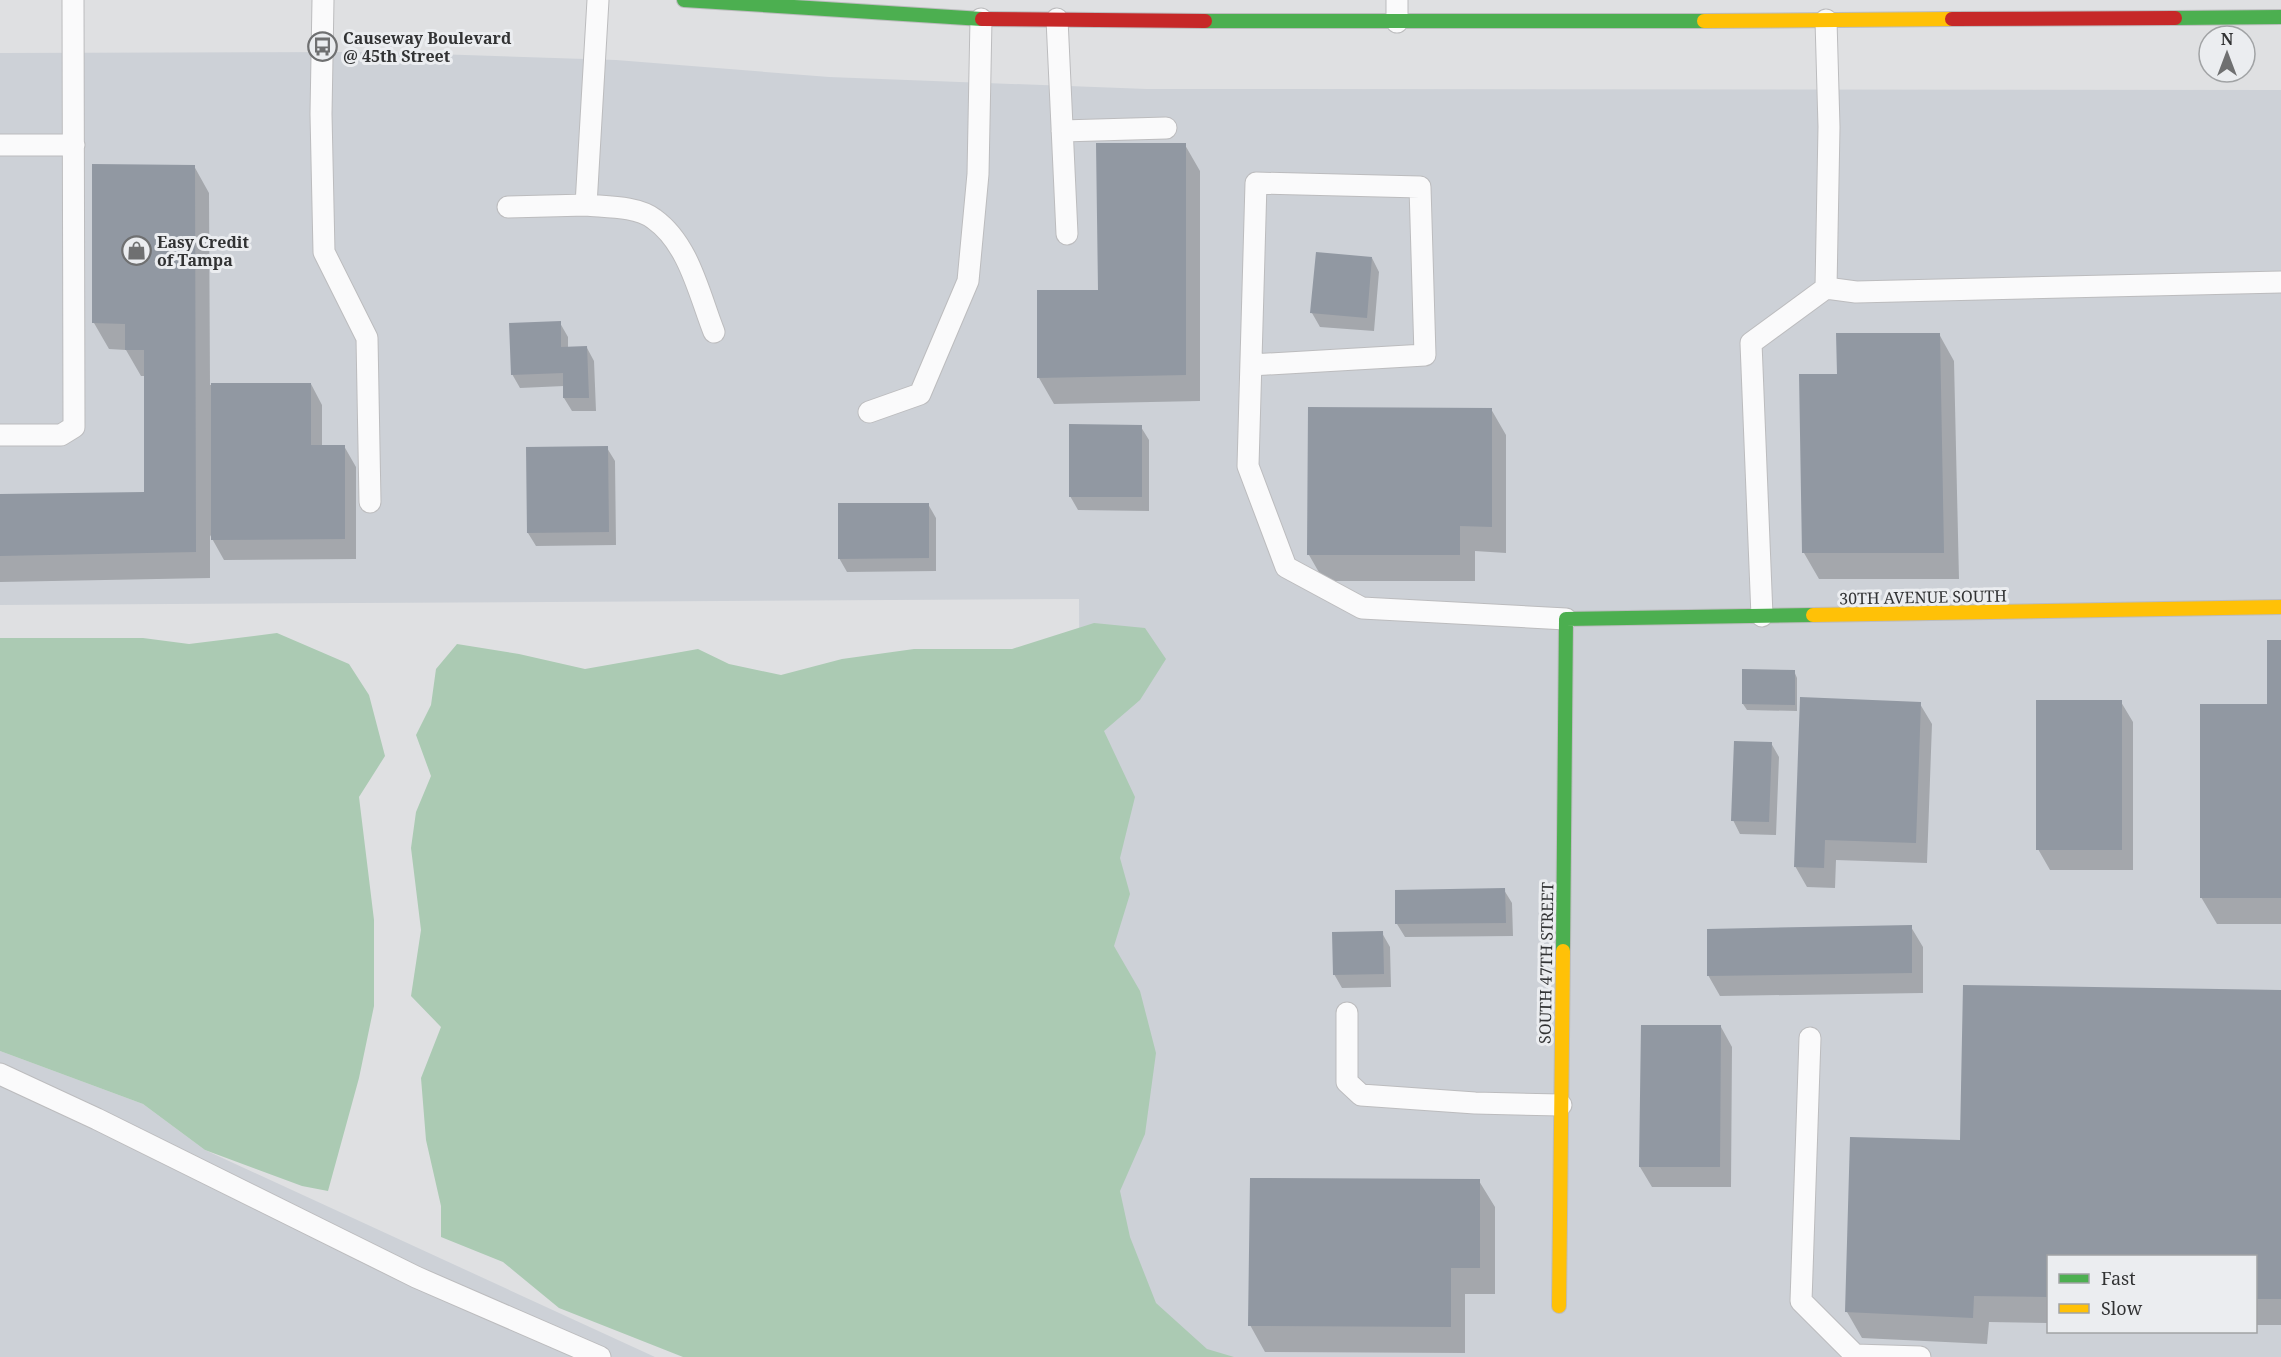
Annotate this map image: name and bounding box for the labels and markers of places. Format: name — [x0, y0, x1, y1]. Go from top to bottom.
place label: Causeway Boulevard @ 45th Street — [343, 27, 512, 67]
bus stop icon: Causeway Boulevard @ 45th Street — [306, 31, 338, 63]
place label: Easy Credit of Tampa — [157, 231, 249, 271]
shop icon: Easy Credit of Tampa — [120, 235, 152, 267]

